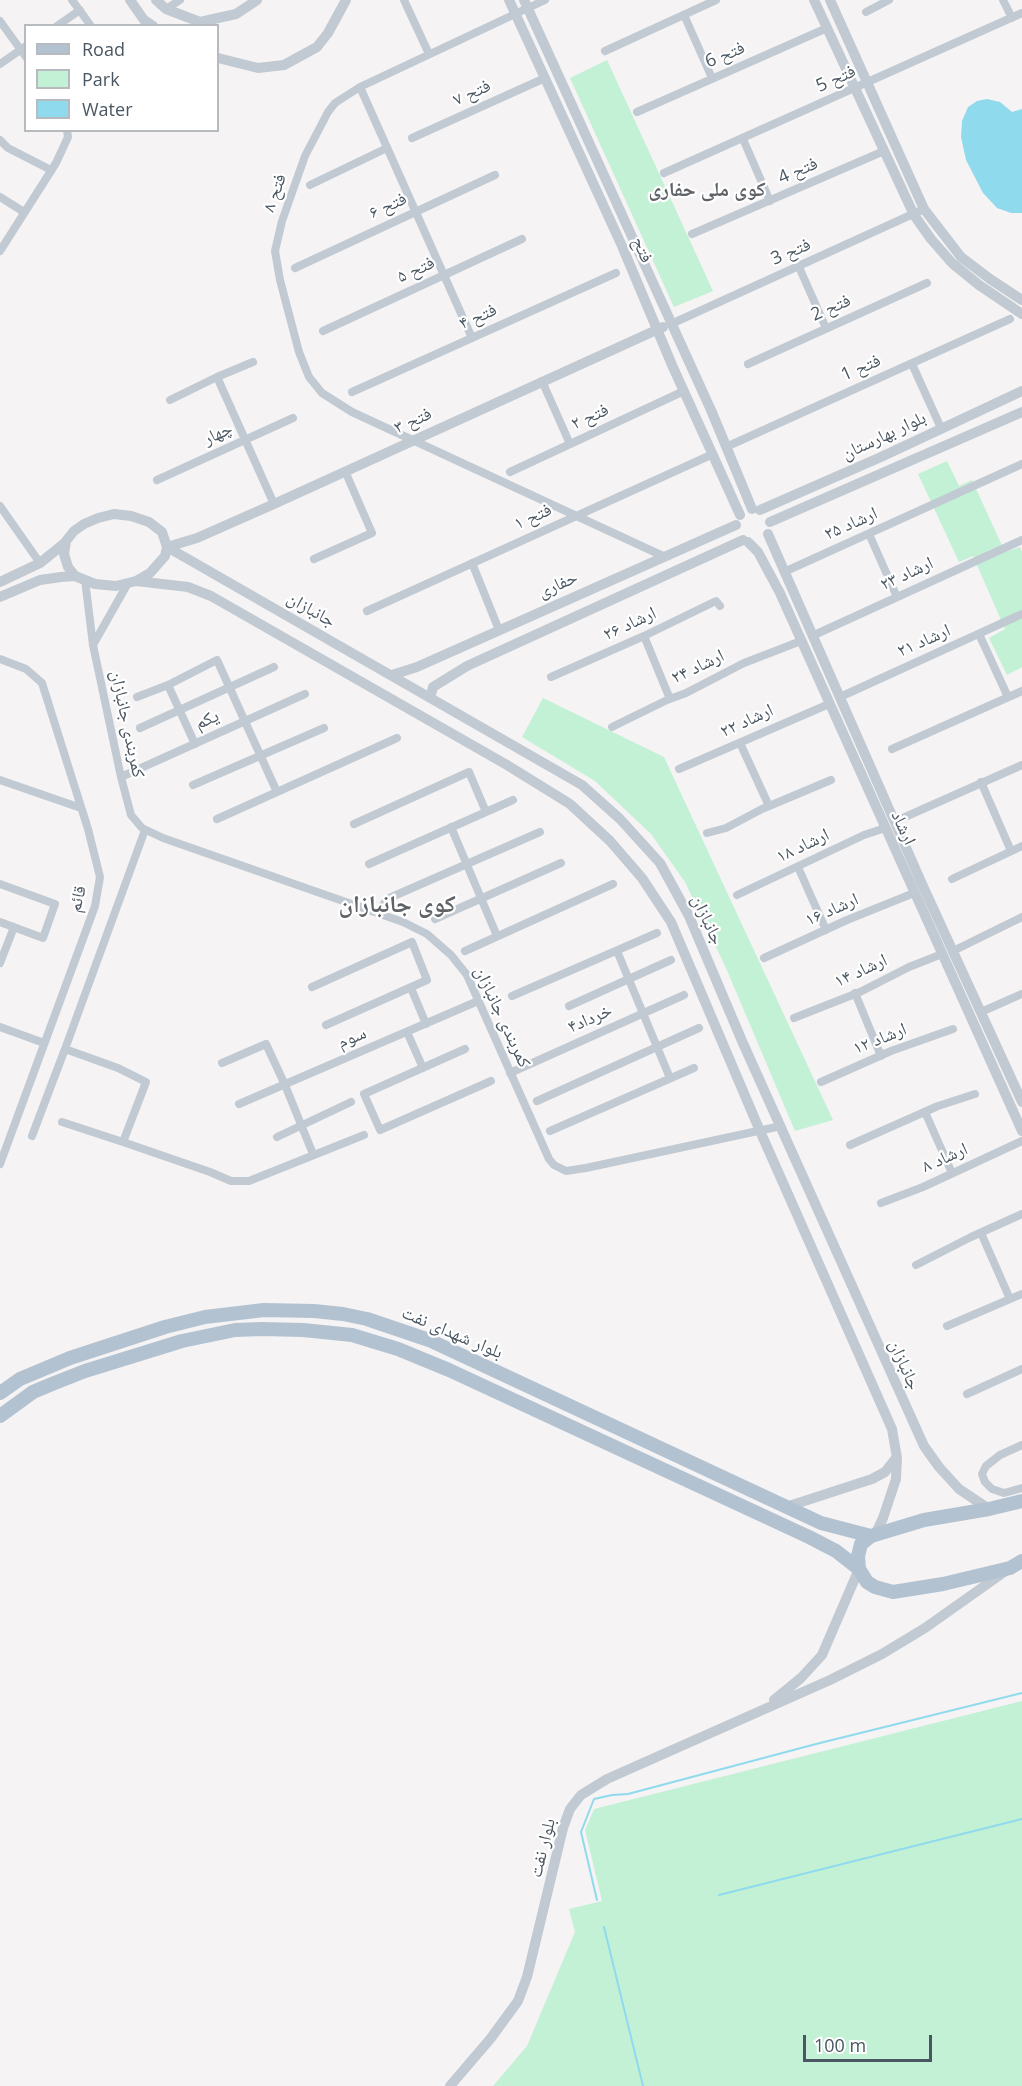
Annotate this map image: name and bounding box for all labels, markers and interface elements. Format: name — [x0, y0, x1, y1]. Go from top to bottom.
legend — [24, 24, 219, 132]
text: Road — [82, 37, 125, 61]
street label: فتح 6 — [702, 37, 748, 73]
street label: فتح 5 — [813, 61, 859, 97]
text: Park — [82, 67, 120, 91]
street label: فتح ۷ — [450, 75, 494, 111]
text: Water — [82, 97, 133, 121]
street label: فتح 4 — [775, 153, 821, 189]
street label: فتح ۸ — [258, 171, 292, 215]
district label: کوی ملی حفاری — [648, 178, 766, 202]
street label: فتح ۶ — [366, 188, 410, 224]
street label: فتح — [627, 234, 657, 266]
street label: فتح 3 — [768, 234, 814, 270]
street label: فتح ۵ — [394, 252, 438, 288]
street label: فتح 2 — [808, 290, 854, 326]
street label: فتح ۴ — [456, 299, 500, 335]
street label: فتح 1 — [838, 350, 884, 386]
street label: فتح ۲ — [568, 399, 612, 435]
street label: فتح ۳ — [391, 403, 435, 439]
street label: بلوار بهارستان — [838, 407, 930, 465]
street label: چهار — [200, 418, 236, 450]
street label: فتح ۱ — [511, 499, 555, 535]
street label: ارشاد ۲۵ — [821, 503, 881, 545]
street label: ارشاد ۲۳ — [877, 552, 937, 596]
street label: حفاری — [535, 567, 581, 603]
street label: جانبازان — [283, 588, 339, 632]
street label: ارشاد ۲۶ — [600, 602, 660, 646]
street label: ارشاد ۲۱ — [894, 620, 954, 662]
street label: ارشاد ۲۴ — [668, 645, 728, 689]
street label: کمربندی جانبازان — [105, 668, 149, 780]
street label: ارشاد ۲۲ — [717, 699, 777, 743]
street label: یکم — [192, 705, 222, 735]
street label: ارشاد — [886, 808, 920, 848]
street label: ارشاد ۱۸ — [773, 824, 833, 868]
street label: قائم — [64, 883, 92, 915]
street label: ارشاد ۱۶ — [802, 889, 862, 931]
district label: کوی جانبازان — [338, 891, 456, 919]
street label: جانبازان — [686, 892, 728, 948]
street label: ارشاد ۱۴ — [831, 949, 891, 993]
street label: کمربندی جانبازان — [469, 963, 535, 1071]
street label: خرداد۴ — [565, 1000, 615, 1038]
street label: ارشاد ۱۲ — [850, 1019, 910, 1059]
street label: سوم — [334, 1022, 370, 1054]
street label: ارشاد ۸ — [919, 1138, 971, 1178]
street label: بلوار شهدای نفت — [398, 1302, 506, 1364]
street label: جانبازان — [883, 1337, 925, 1393]
street label: بلوار نفت — [525, 1816, 561, 1880]
scale bar — [806, 2023, 935, 2061]
text: 100 m — [814, 2033, 866, 2057]

